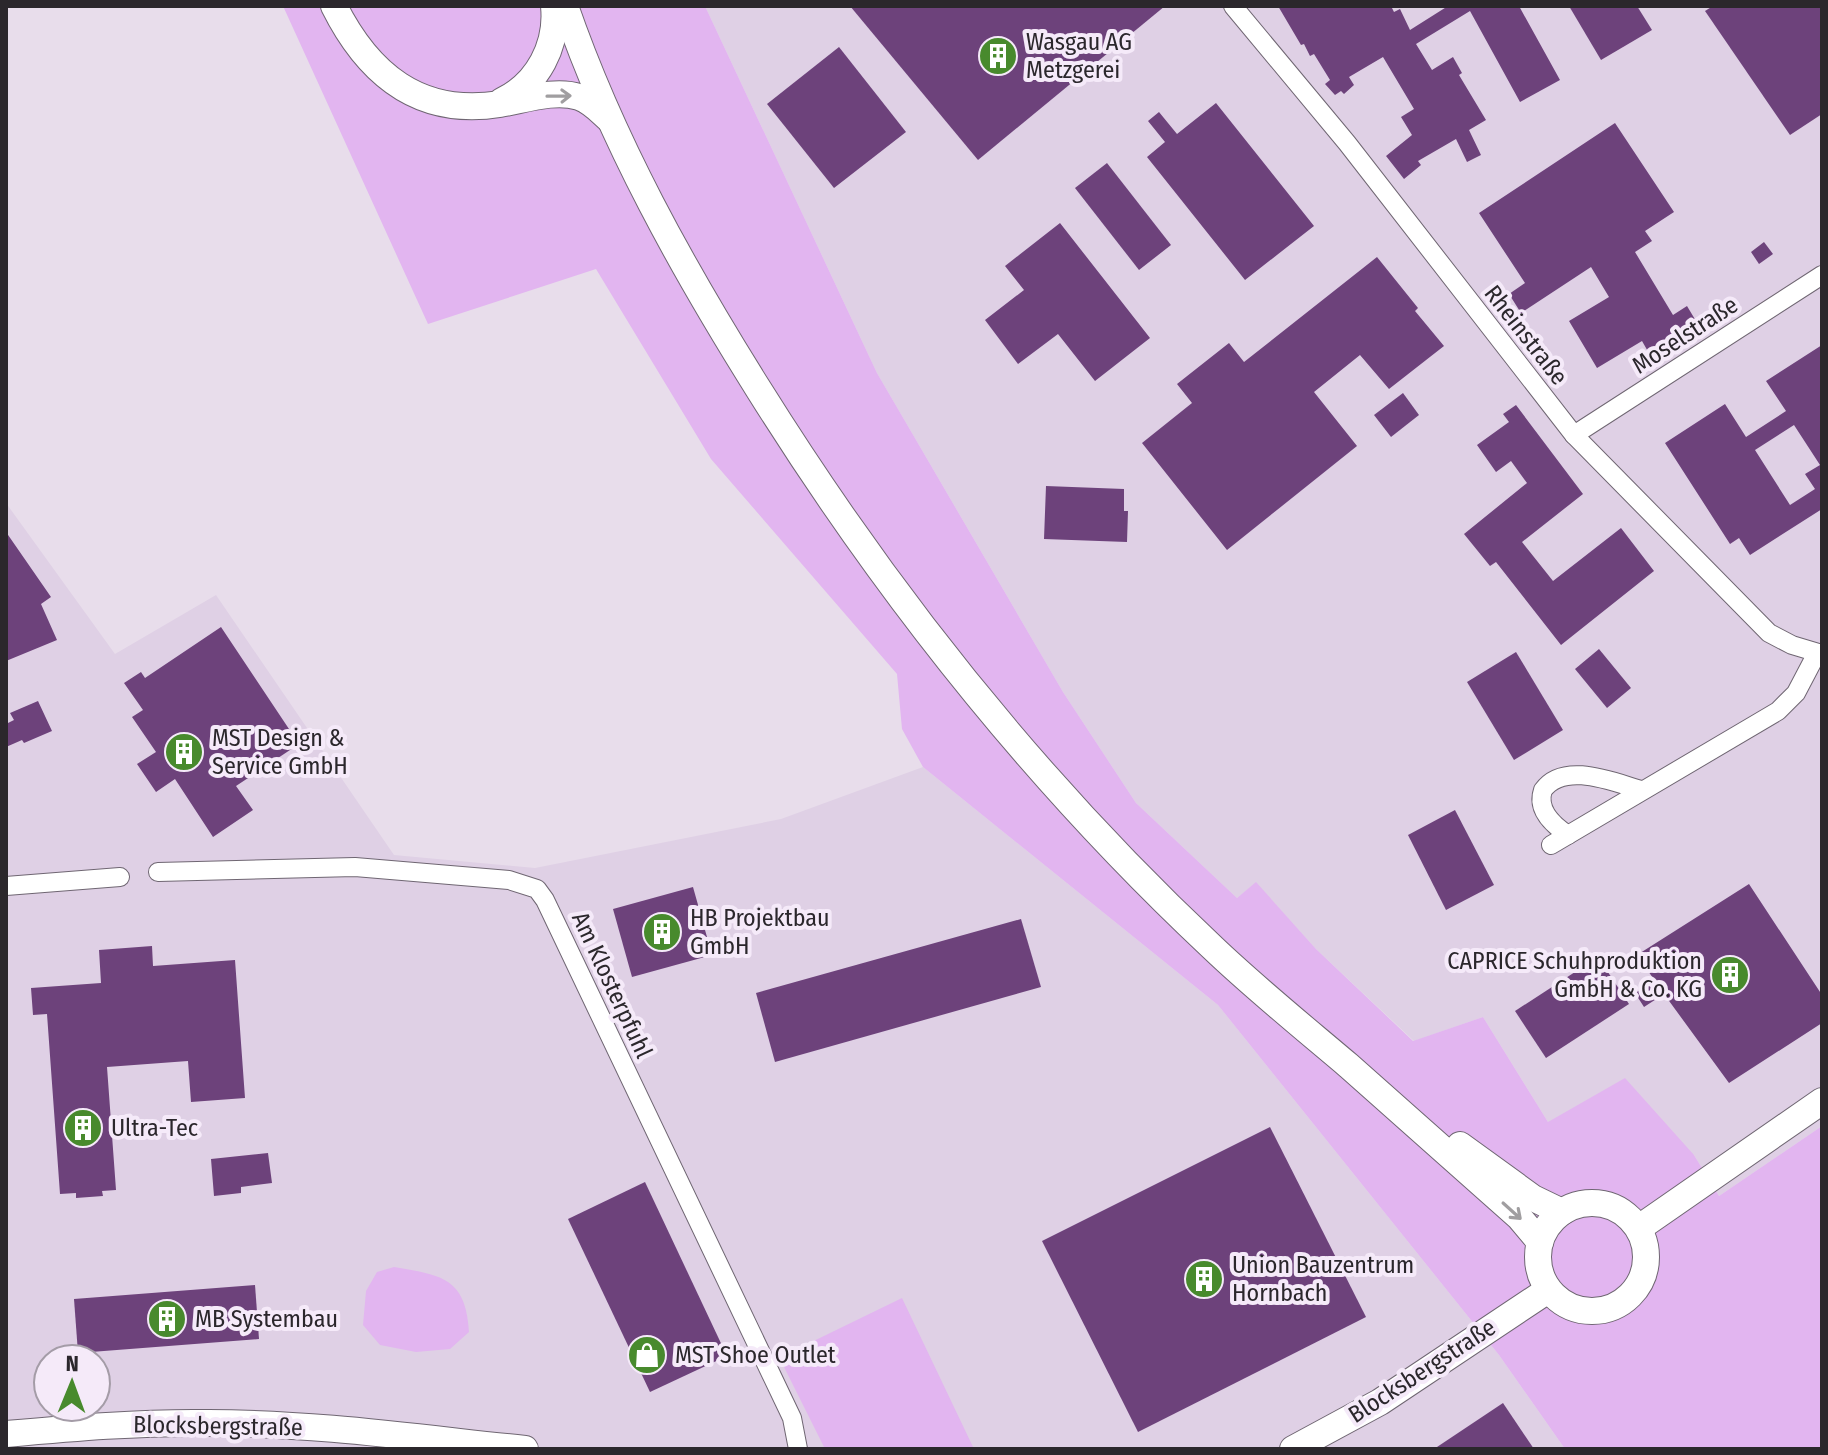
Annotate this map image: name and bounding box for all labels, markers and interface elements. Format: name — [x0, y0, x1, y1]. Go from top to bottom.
place label: Wasgau AG Metzgerei — [1026, 28, 1132, 84]
building icon: Wasgau AG Metzgerei — [977, 35, 1019, 77]
one-way arrow — [546, 88, 572, 104]
street label: Rheinstraße — [1478, 280, 1574, 390]
street label: Moselstraße — [1627, 290, 1743, 380]
place label: MST Design & Service GmbH — [212, 724, 348, 780]
building icon: MST Design & Service GmbH — [163, 731, 205, 773]
place label: HB Projektbau GmbH — [690, 904, 830, 960]
street label: Am Klosterpfuhl — [566, 908, 658, 1062]
building icon: HB Projektbau GmbH — [641, 911, 683, 953]
place label: CAPRICE Schuhproduktion GmbH & Co. KG — [1447, 947, 1702, 1003]
building icon: CAPRICE Schuhproduktion GmbH & Co. KG — [1709, 954, 1751, 996]
building icon: Ultra-Tec — [62, 1107, 104, 1149]
place label: Ultra-Tec — [111, 1114, 198, 1142]
one-way arrow — [1502, 1202, 1522, 1221]
place label: Union Bauzentrum Hornbach — [1232, 1251, 1414, 1307]
building icon: Union Bauzentrum Hornbach — [1183, 1258, 1225, 1300]
building icon: MB Systembau — [146, 1298, 188, 1340]
place label: MB Systembau — [195, 1305, 338, 1333]
street label: Blocksbergstraße — [1343, 1313, 1501, 1429]
shop icon: MST Shoe Outlet — [626, 1334, 668, 1376]
place label: MST Shoe Outlet — [675, 1341, 836, 1369]
north arrow — [32, 1343, 112, 1423]
text: N — [66, 1350, 79, 1377]
street label: Blocksbergstraße — [133, 1411, 303, 1441]

